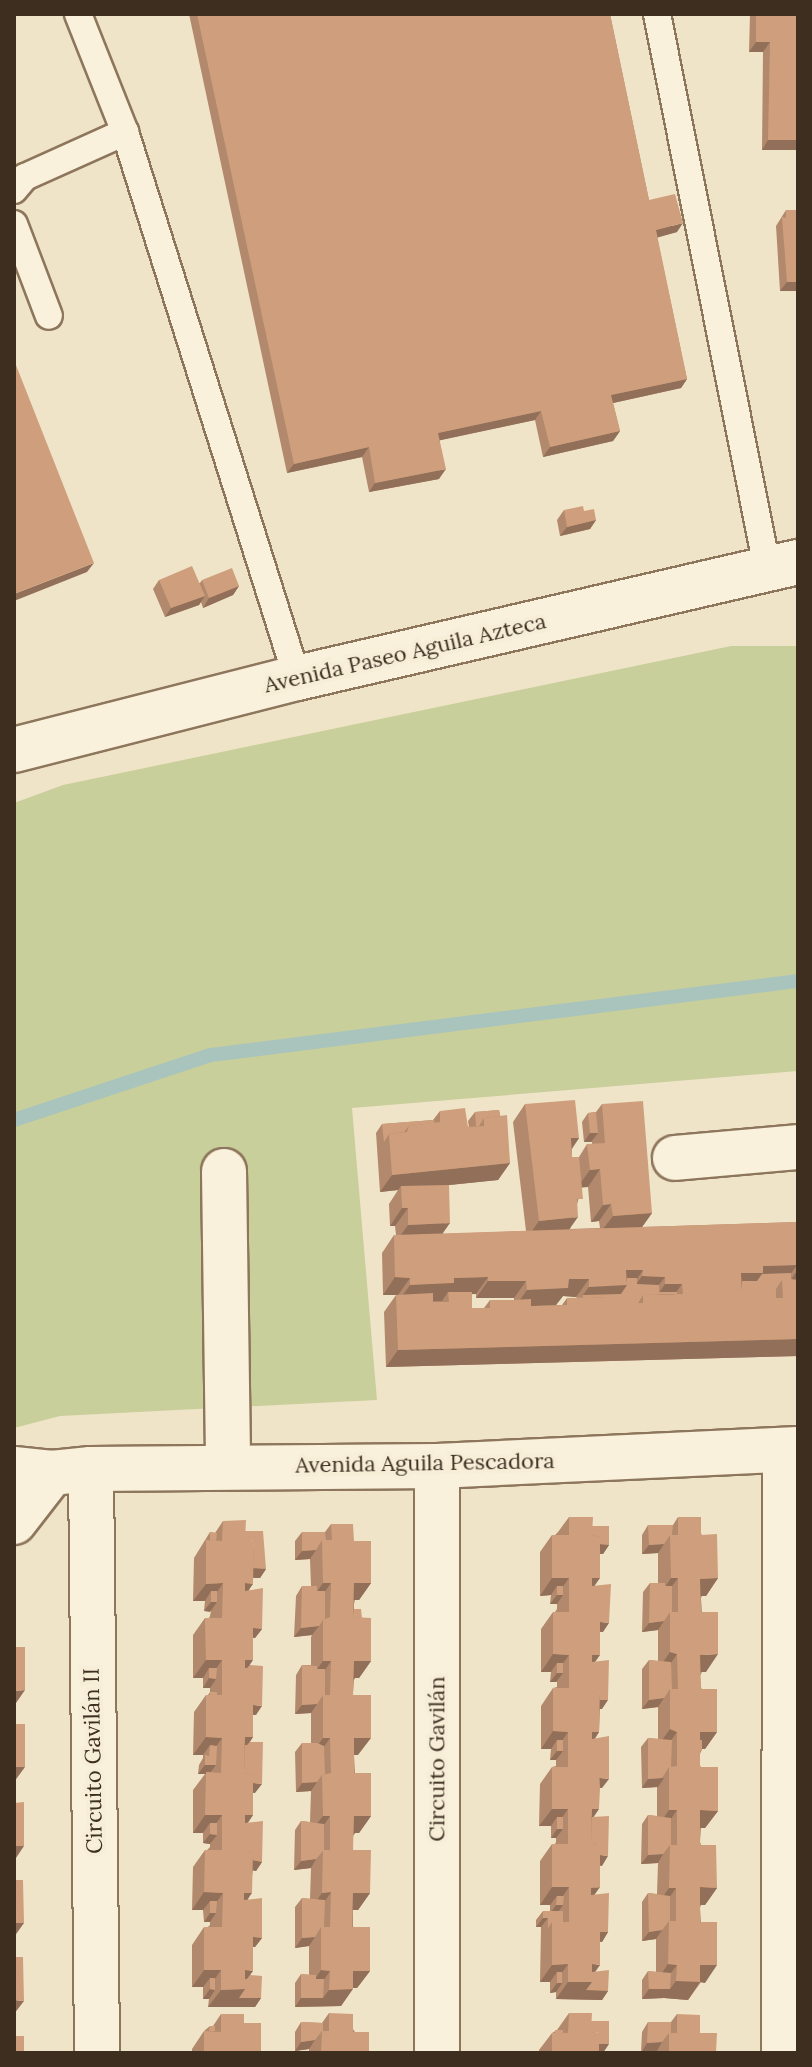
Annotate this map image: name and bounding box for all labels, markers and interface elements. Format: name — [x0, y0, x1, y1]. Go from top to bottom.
street label: Avenida Paseo Aguila Azteca — [261, 608, 549, 698]
street label: Avenida Aguila Pescadora — [295, 1448, 555, 1478]
street label: Circuito Gavilán II — [78, 1668, 108, 1854]
street label: Circuito Gavilán — [424, 1676, 450, 1842]

